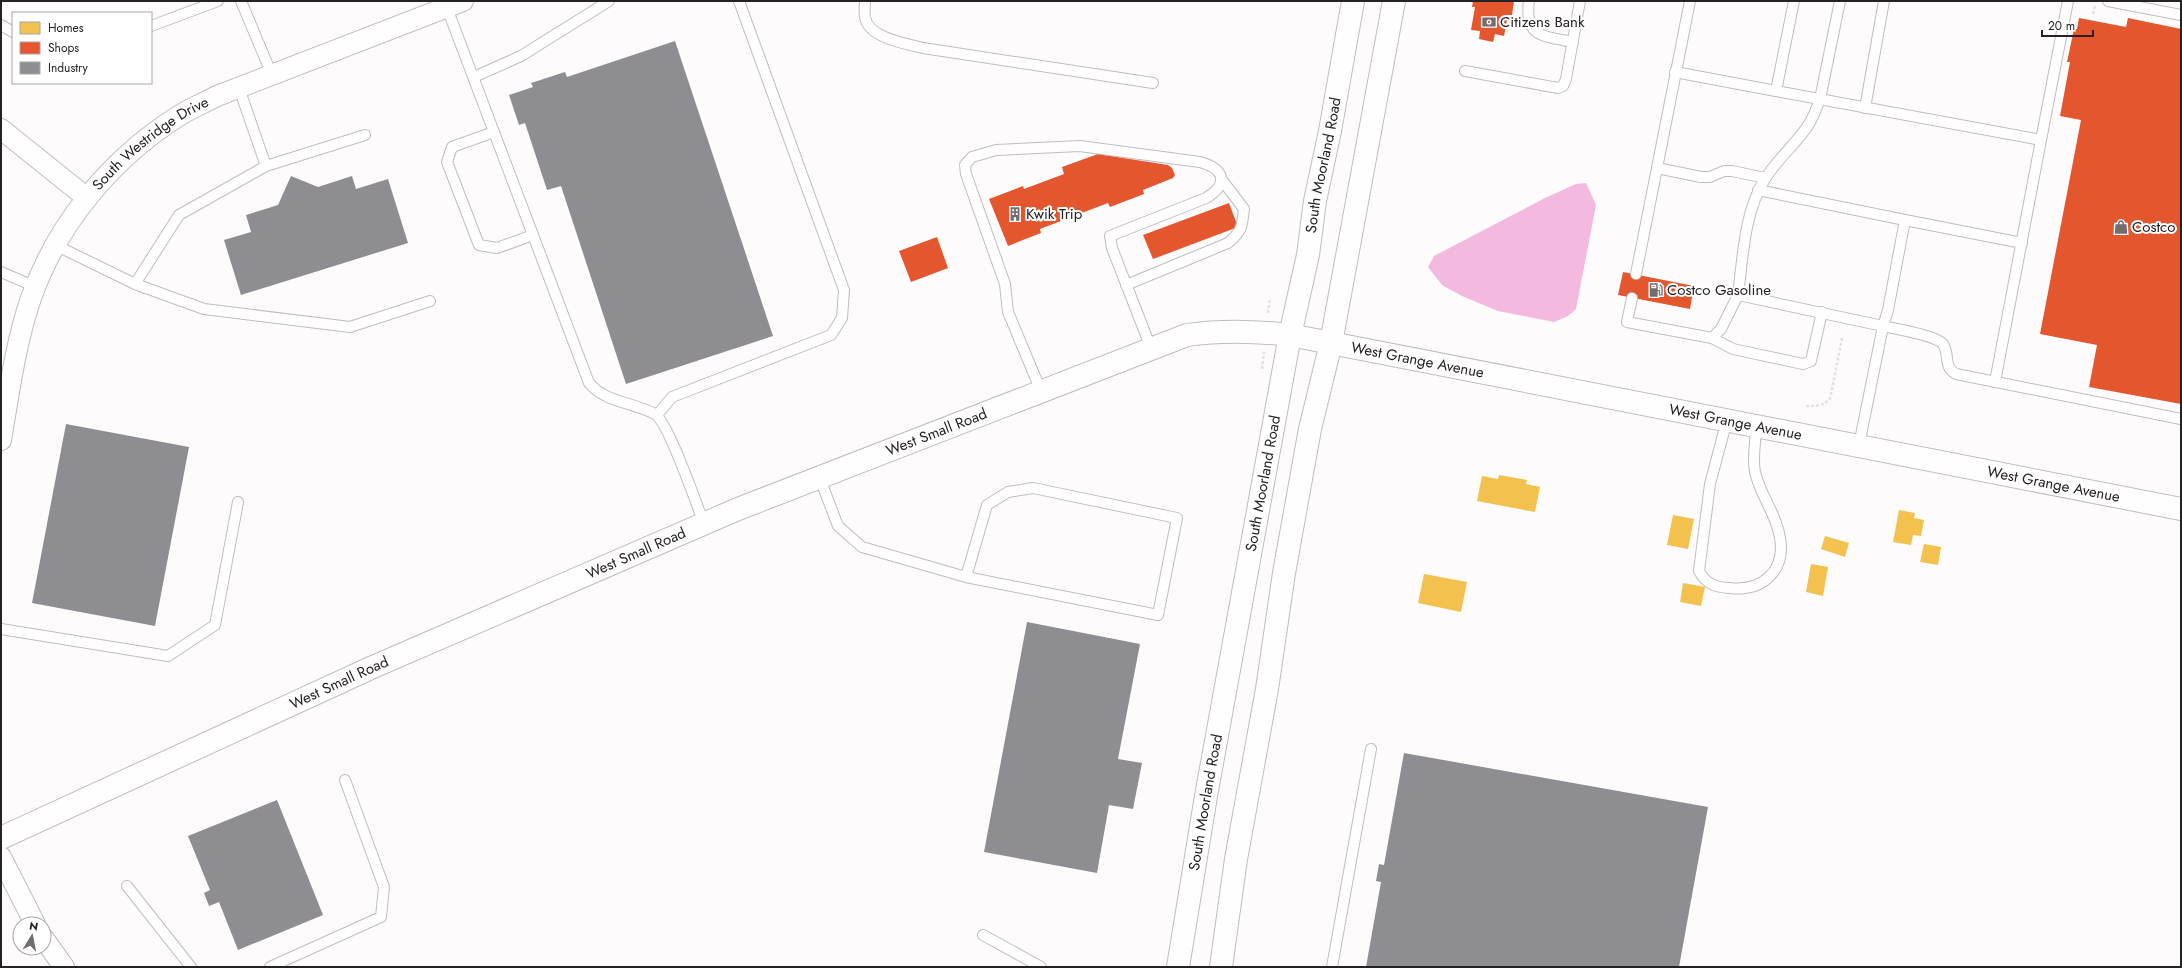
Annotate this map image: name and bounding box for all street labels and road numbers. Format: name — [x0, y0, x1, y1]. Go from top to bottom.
street label: South Westridge Drive — [87, 91, 213, 195]
street label: South Moorland Road — [1300, 95, 1347, 235]
street label: West Grange Avenue — [1349, 336, 1486, 384]
street label: West Grange Avenue — [1667, 398, 1804, 446]
street label: West Small Road — [883, 403, 990, 462]
street label: South Moorland Road — [1240, 414, 1286, 553]
street label: West Grange Avenue — [1985, 460, 2122, 508]
street label: West Small Road — [583, 522, 689, 584]
street label: West Small Road — [286, 651, 392, 715]
street label: South Moorland Road — [1183, 732, 1228, 872]

